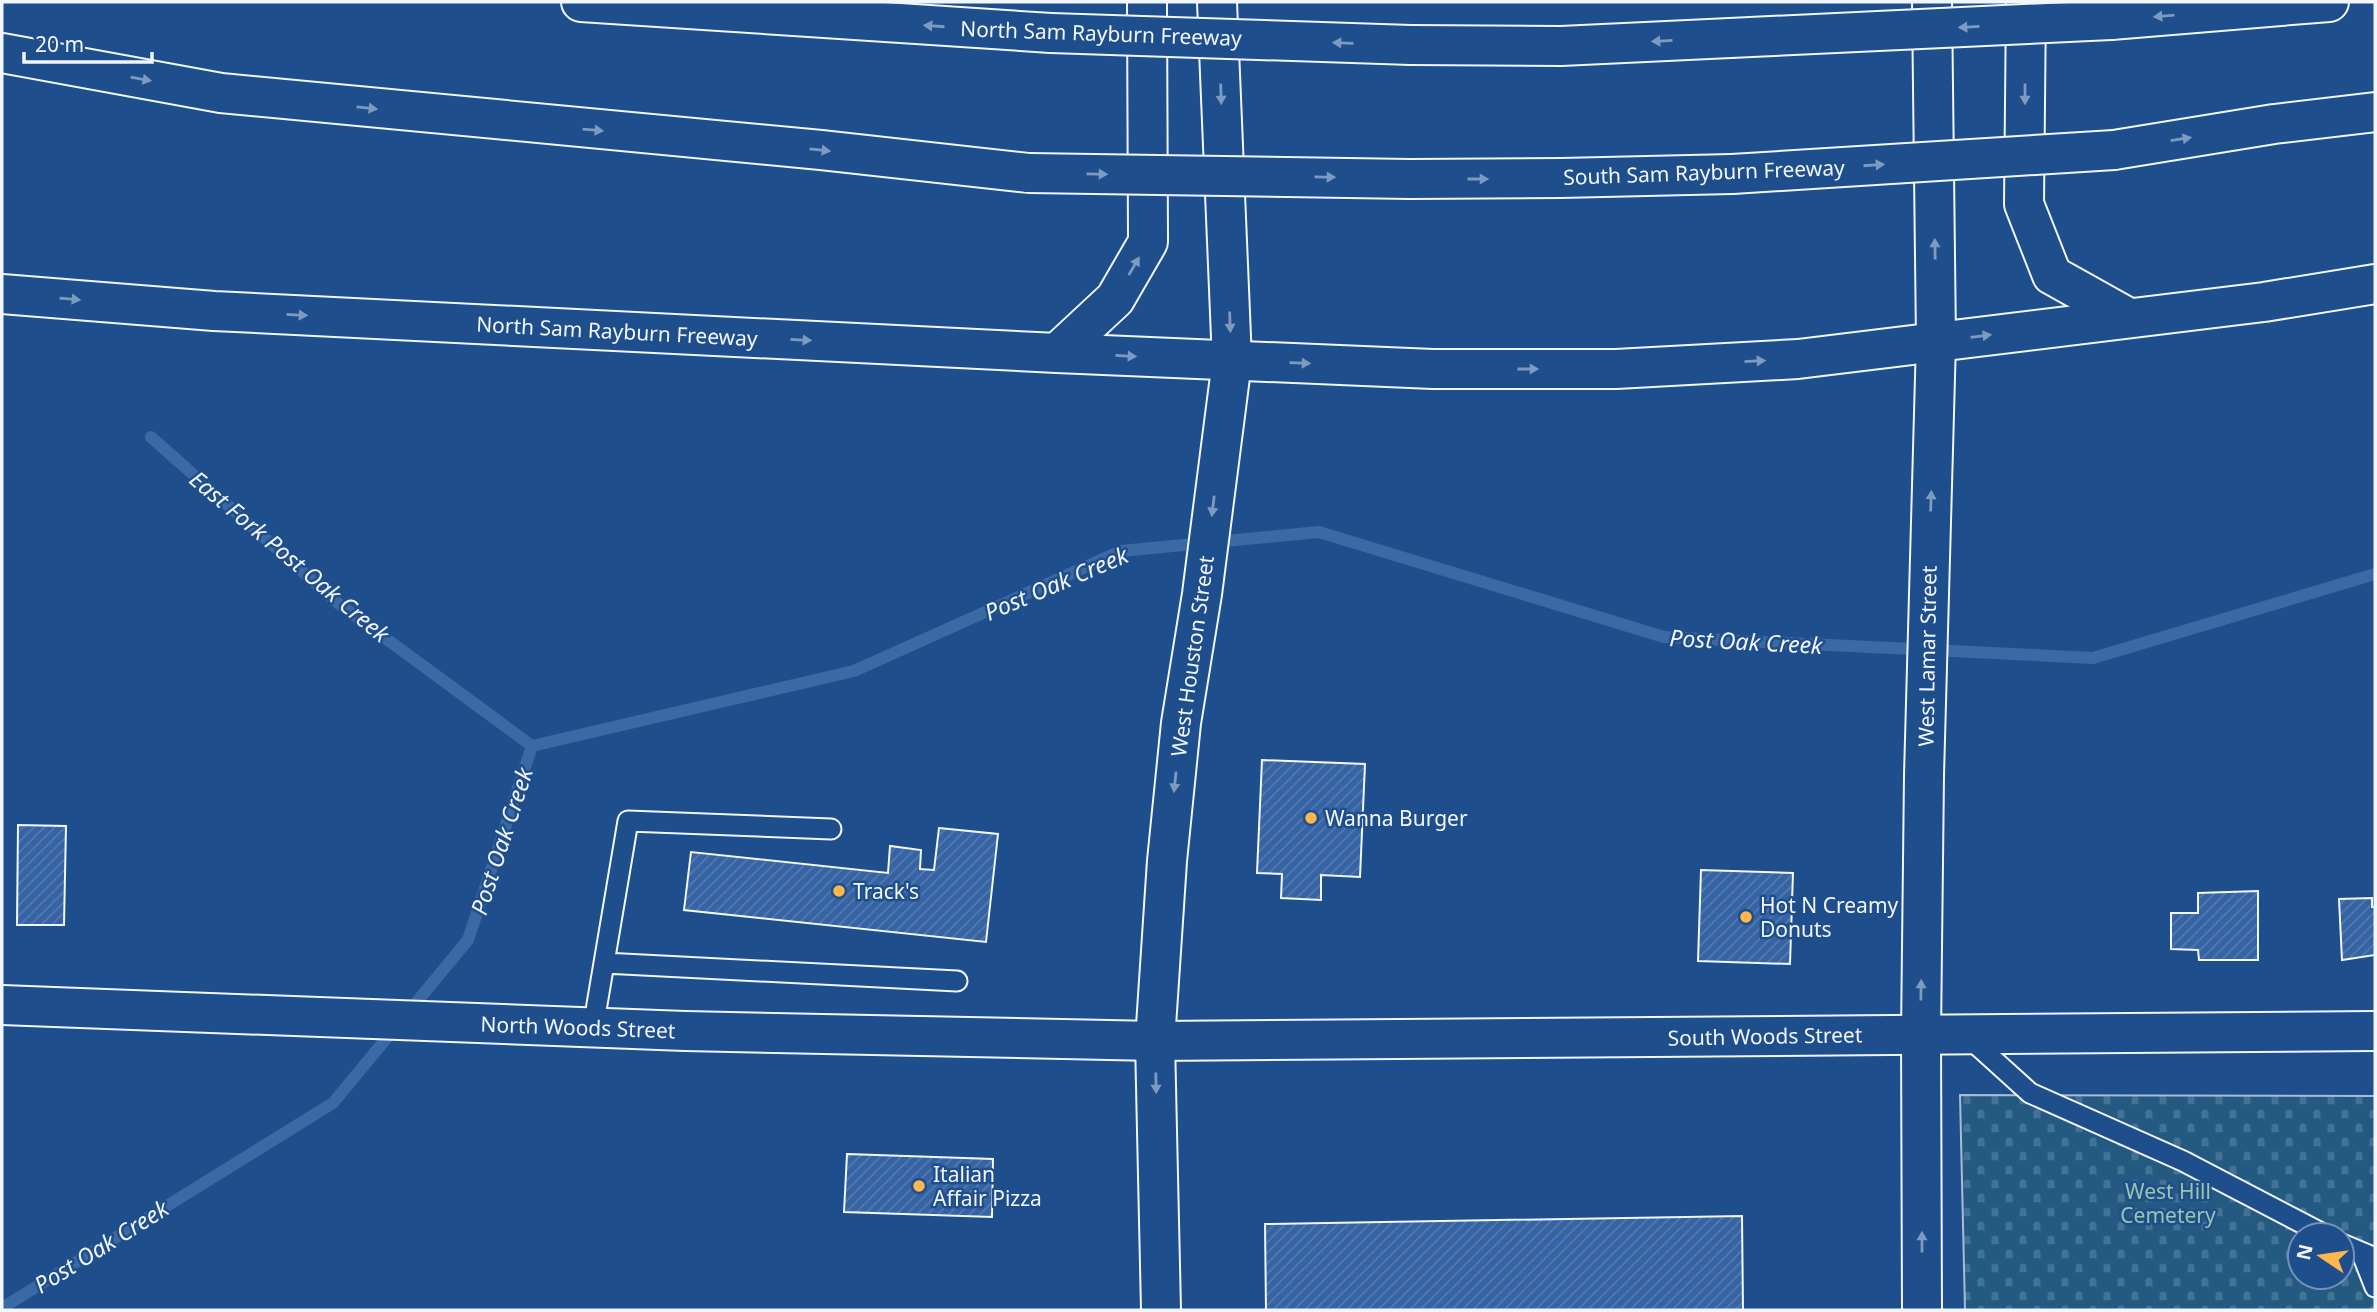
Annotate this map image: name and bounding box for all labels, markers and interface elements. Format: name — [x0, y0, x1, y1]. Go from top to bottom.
one-way arrow — [2152, 11, 2174, 22]
street label: North Sam Rayburn Freeway — [960, 14, 1243, 52]
one-way arrow — [923, 20, 945, 31]
scale bar — [24, 21, 152, 65]
one-way arrow — [1958, 21, 1980, 32]
text: 20 m — [35, 30, 84, 58]
one-way arrow — [1651, 36, 1673, 47]
one-way arrow — [1332, 37, 1354, 49]
one-way arrow — [130, 73, 152, 84]
one-way arrow — [1215, 84, 1226, 106]
one-way arrow — [2019, 84, 2031, 106]
one-way arrow — [356, 103, 378, 114]
one-way arrow — [582, 125, 604, 136]
one-way arrow — [2170, 133, 2192, 144]
one-way arrow — [809, 145, 831, 156]
street label: South Sam Rayburn Freeway — [1563, 153, 1845, 191]
one-way arrow — [1863, 159, 1885, 170]
one-way arrow — [1087, 168, 1109, 180]
one-way arrow — [1314, 172, 1336, 183]
one-way arrow — [1467, 173, 1489, 185]
one-way arrow — [1929, 238, 1940, 260]
one-way arrow — [1128, 256, 1140, 276]
one-way arrow — [59, 294, 81, 305]
one-way arrow — [286, 310, 308, 321]
street label: North Sam Rayburn Freeway — [476, 310, 759, 352]
one-way arrow — [1225, 311, 1236, 333]
one-way arrow — [1970, 330, 1992, 341]
one-way arrow — [790, 335, 812, 346]
one-way arrow — [1115, 351, 1137, 362]
one-way arrow — [1744, 356, 1766, 367]
one-way arrow — [1290, 358, 1312, 369]
one-way arrow — [1517, 363, 1539, 375]
water label: East Fork Post Oak Creek — [183, 463, 398, 650]
one-way arrow — [1925, 490, 1936, 512]
one-way arrow — [1207, 495, 1218, 517]
water label: Post Oak Creek — [979, 538, 1134, 628]
street label: West Houston Street — [1164, 553, 1220, 758]
street label: West Lamar Street — [1911, 565, 1943, 747]
water label: Post Oak Creek — [1669, 621, 1825, 661]
water label: Post Oak Creek — [462, 762, 540, 919]
one-way arrow — [1169, 772, 1180, 794]
place label: Wanna Burger — [1325, 804, 1468, 832]
marker: Wanna Burger — [1303, 810, 1319, 826]
place label: Track's — [853, 877, 919, 905]
marker: Track's — [831, 883, 847, 899]
place label: Hot N Creamy Donuts — [1760, 891, 1899, 943]
marker: Hot N Creamy Donuts — [1738, 909, 1754, 925]
one-way arrow — [1915, 979, 1927, 1001]
street label: North Woods Street — [480, 1010, 676, 1044]
street label: South Woods Street — [1667, 1020, 1863, 1052]
one-way arrow — [1150, 1072, 1161, 1094]
place label: Italian Affair Pizza — [933, 1160, 1042, 1212]
park label: West Hill Cemetery — [2120, 1177, 2216, 1229]
marker: Italian Affair Pizza — [911, 1178, 927, 1194]
water label: Post Oak Creek — [28, 1191, 176, 1300]
north arrow — [2286, 1221, 2356, 1291]
one-way arrow — [1916, 1231, 1928, 1253]
text: N — [2290, 1242, 2319, 1263]

